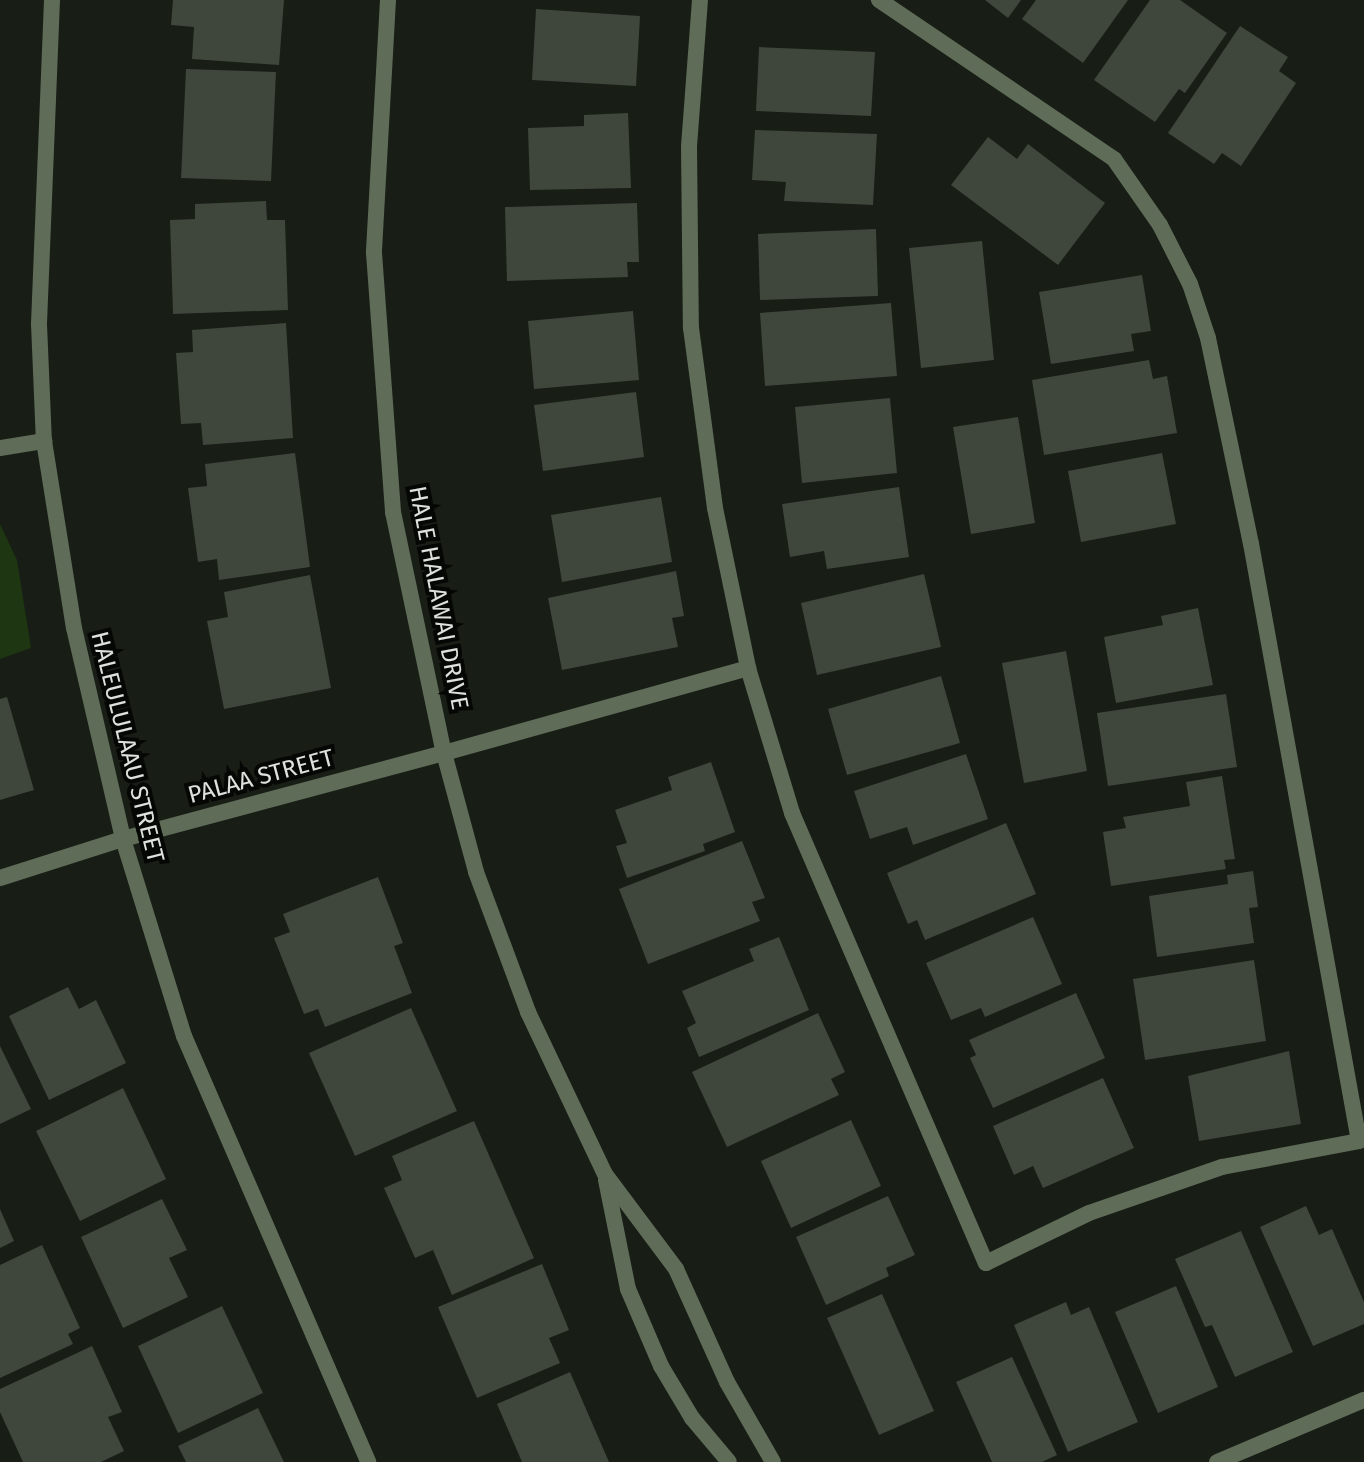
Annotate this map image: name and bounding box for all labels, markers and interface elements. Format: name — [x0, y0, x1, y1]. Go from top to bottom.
street label: HALE HALAWAI DRIVE — [402, 484, 474, 712]
street label: HALEULULAAU STREET — [84, 629, 170, 865]
street label: PALAA STREET — [185, 744, 337, 810]

